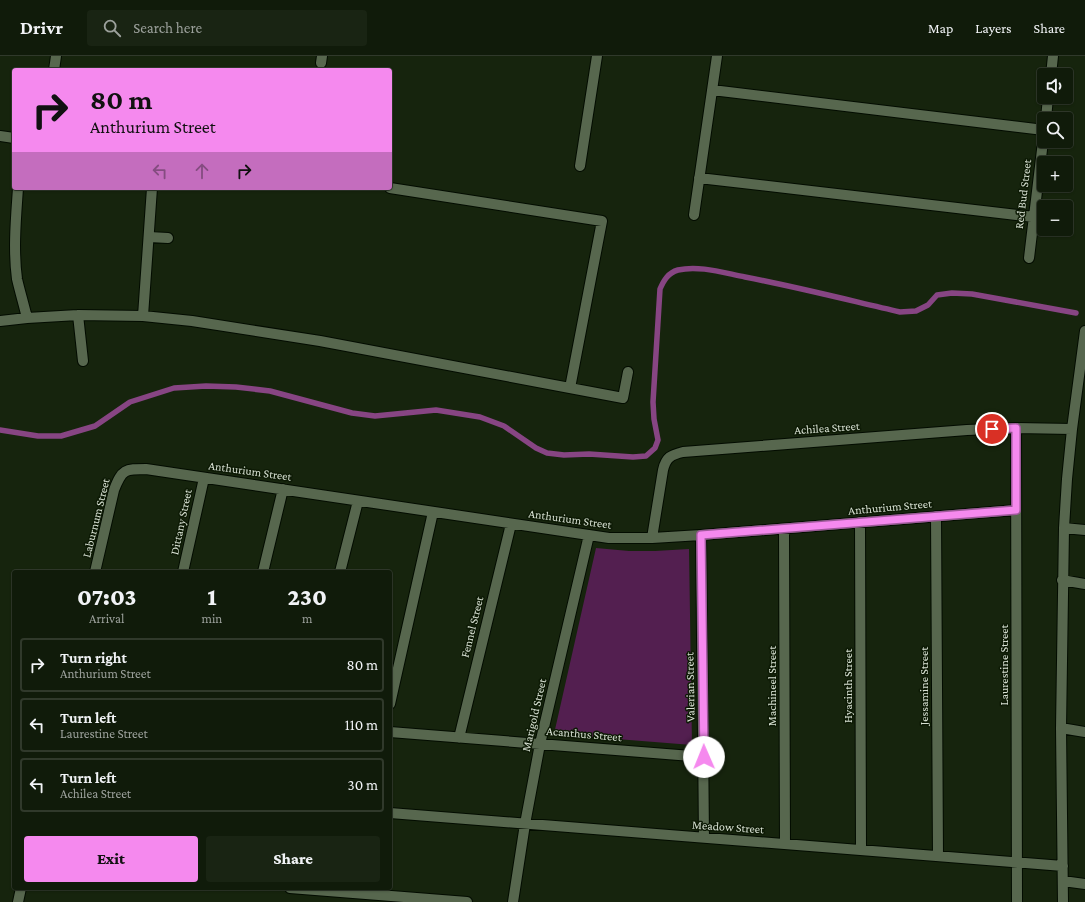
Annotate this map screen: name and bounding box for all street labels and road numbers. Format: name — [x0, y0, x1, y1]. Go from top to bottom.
street label: Red Bud Street — [1012, 157, 1034, 230]
street label: Achilea Street — [794, 419, 861, 437]
street label: Anthurium Street — [208, 458, 293, 484]
street label: Laburnum Street — [79, 476, 113, 559]
street label: Dittany Street — [167, 487, 195, 556]
street label: Anthurium Street — [848, 496, 933, 518]
street label: Anthurium Street — [528, 506, 613, 532]
street label: Fennel Street — [458, 594, 487, 659]
street label: Laurestine Street — [997, 623, 1011, 706]
street label: Machineel Street — [765, 645, 779, 726]
street label: Jessamine Street — [917, 646, 931, 726]
street label: Hyacinth Street — [841, 648, 855, 723]
street label: Valerian Street — [682, 651, 698, 722]
street label: Marigold Street — [519, 676, 549, 753]
street label: Acanthus Street — [546, 724, 623, 744]
street label: Meadow Street — [691, 817, 766, 837]

